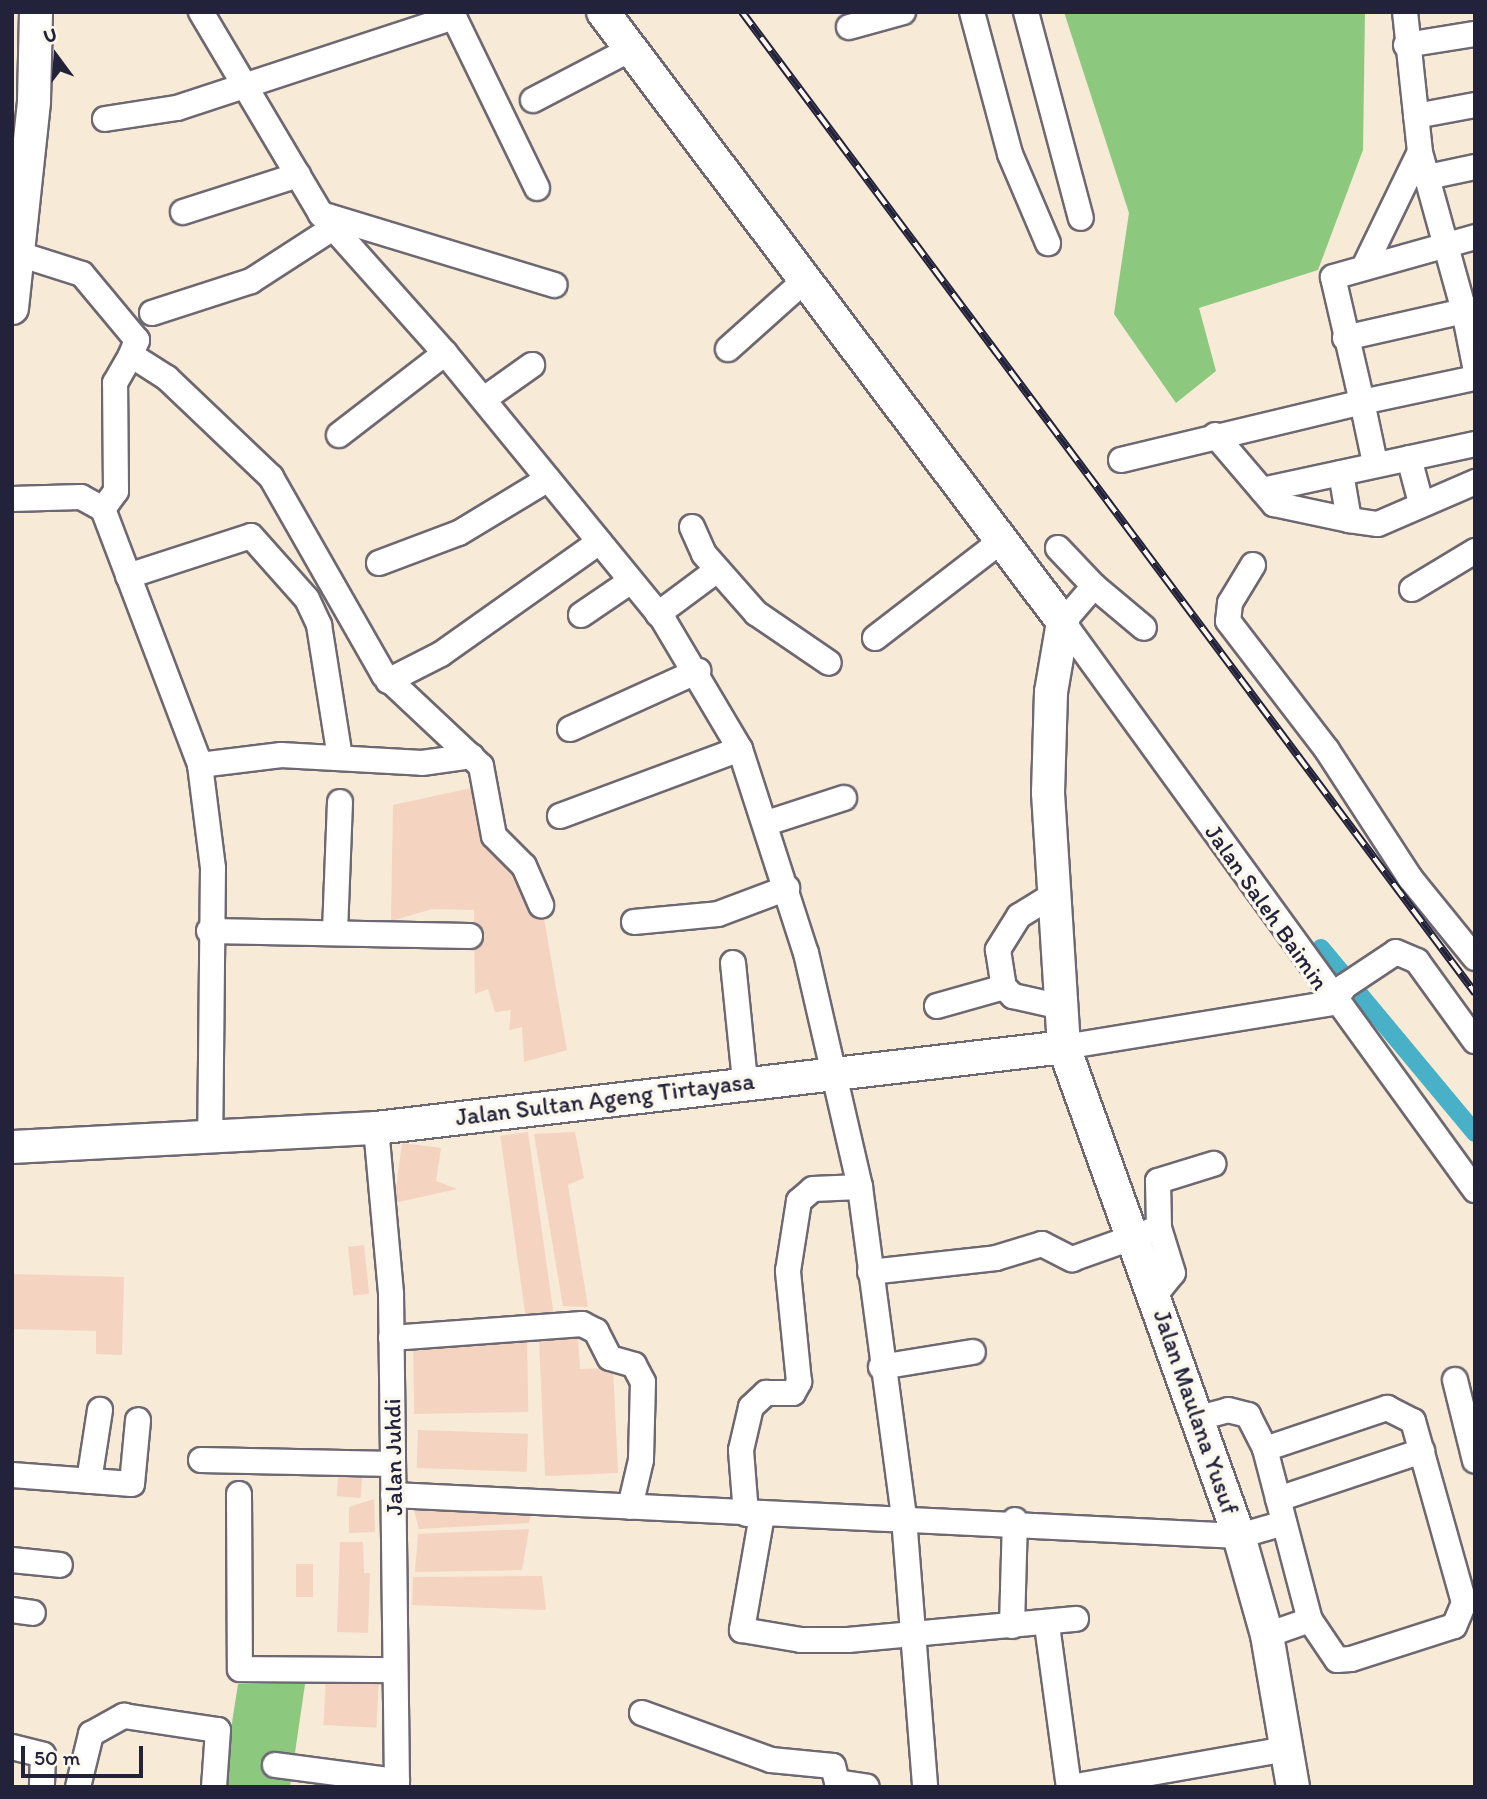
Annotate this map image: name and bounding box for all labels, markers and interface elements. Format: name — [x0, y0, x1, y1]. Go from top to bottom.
north arrow — [21, 21, 91, 91]
text: U — [41, 23, 59, 48]
street label: Jalan Saleh Baimin — [1199, 819, 1335, 995]
street label: Jalan Sultan Ageng Tirtayasa — [454, 1066, 756, 1132]
street label: Jalan Maulana Yusuf — [1148, 1306, 1244, 1518]
street label: Jalan Juhdi — [378, 1398, 408, 1516]
scale bar — [24, 1732, 147, 1776]
text: 50 m — [34, 1745, 80, 1770]

